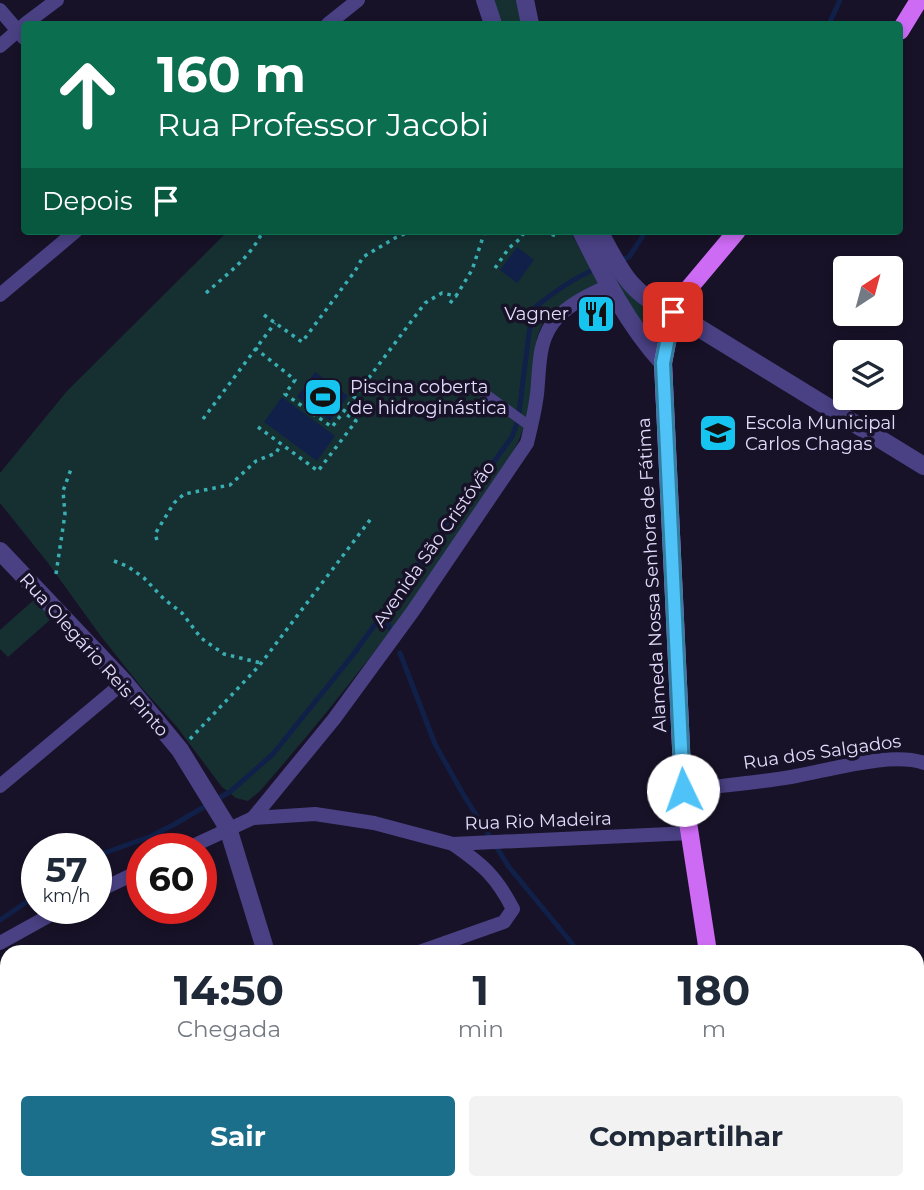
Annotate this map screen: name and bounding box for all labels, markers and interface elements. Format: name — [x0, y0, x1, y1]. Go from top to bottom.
text: 160 m — [157, 45, 306, 104]
icon: ahead — [42, 49, 133, 140]
text: Rua Professor Jacobi — [157, 105, 489, 144]
icon: arrive — [147, 182, 185, 220]
text: Depois — [42, 185, 133, 217]
north arrow — [833, 256, 903, 326]
map controls — [833, 256, 903, 410]
pin — [643, 282, 703, 342]
restaurant icon: Vagner — [575, 293, 617, 335]
icon: arrive — [654, 293, 692, 331]
place label: Vagner — [504, 303, 569, 325]
button: layers — [833, 340, 903, 410]
sports icon: Piscina coberta de hidroginástica — [302, 376, 344, 418]
place label: Piscina coberta de hidroginástica — [350, 376, 507, 419]
school or university icon: Escola Municipal Carlos Chagas — [697, 412, 739, 454]
place label: Escola Municipal Carlos Chagas — [745, 412, 896, 455]
street label: Alameda Nossa Senhora de Fátima — [633, 417, 671, 733]
street label: Avenida São Cristóvão — [368, 457, 500, 631]
street label: Rua Olegário Reis Pinto — [15, 569, 173, 741]
street label: Rua dos Salgados — [742, 730, 903, 774]
position arrow — [646, 753, 720, 827]
street label: Rua Rio Madeira — [464, 807, 612, 835]
speed limit sign: 60 — [126, 833, 217, 924]
text: 57 — [45, 848, 88, 891]
text: km/h — [42, 885, 91, 907]
text: 14:50 — [174, 964, 284, 1016]
text: 1 — [473, 964, 489, 1016]
text: 180 — [678, 964, 750, 1016]
text: Chegada — [177, 1015, 281, 1043]
text: min — [458, 1015, 504, 1043]
text: m — [702, 1015, 726, 1043]
button: Sair — [21, 1096, 455, 1176]
button: Compartilhar — [469, 1096, 903, 1176]

